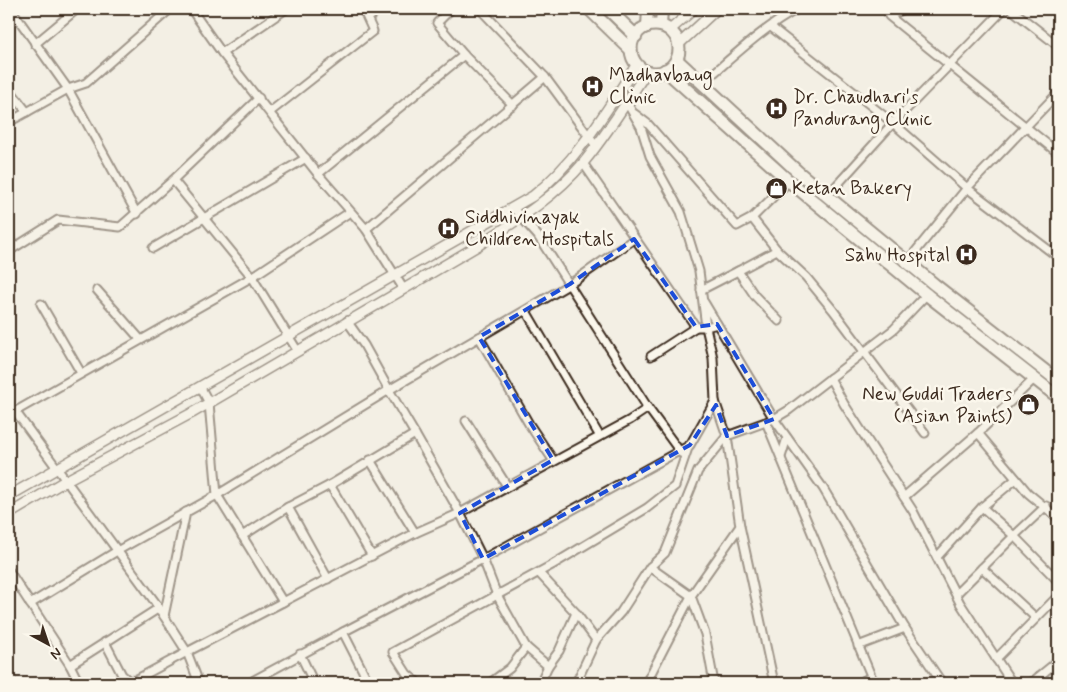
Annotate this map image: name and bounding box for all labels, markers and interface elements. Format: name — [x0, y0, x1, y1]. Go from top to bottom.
place label: Madhavbaug Clinic — [609, 63, 713, 110]
hospital icon: Madhavbaug Clinic — [581, 74, 605, 98]
place label: Dr. Chaudhari's Pandurang Clinic — [793, 85, 933, 134]
hospital icon: Dr. Chaudhari's Pandurang Clinic — [765, 96, 789, 120]
shop icon: Ketan Bakery — [764, 176, 788, 200]
place label: Ketan Bakery — [792, 176, 912, 202]
place label: Siddhivinayak Children Hospitals — [465, 205, 614, 252]
hospital icon: Siddhivinayak Children Hospitals — [437, 216, 461, 240]
place label: Sahu Hospital — [845, 243, 950, 268]
hospital icon: Sahu Hospital — [954, 243, 978, 267]
place label: New Guddi Traders (Asian Paints) — [862, 382, 1013, 429]
shop icon: New Guddi Traders (Asian Paints) — [1016, 393, 1040, 417]
north arrow — [22, 620, 72, 670]
text: N — [46, 643, 65, 663]

